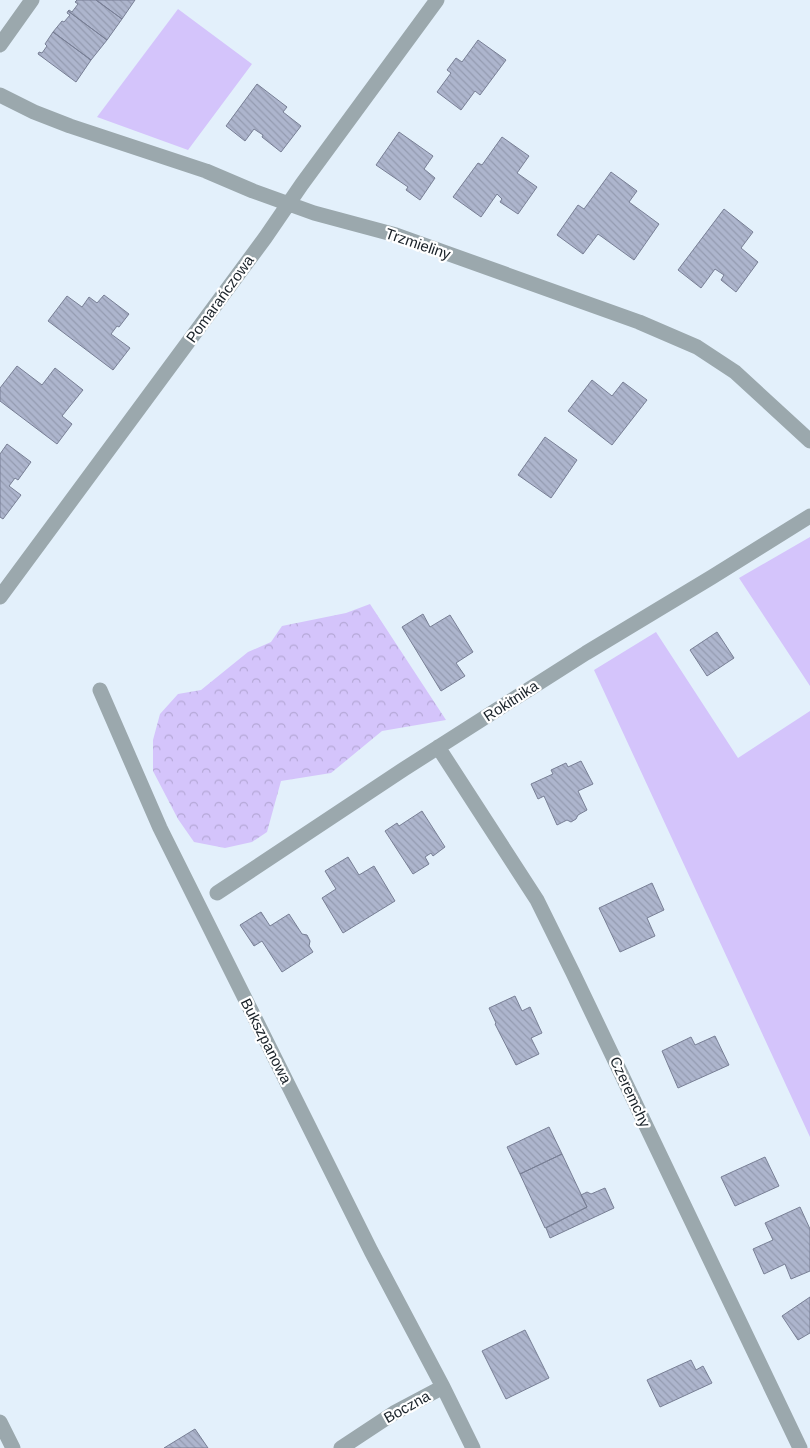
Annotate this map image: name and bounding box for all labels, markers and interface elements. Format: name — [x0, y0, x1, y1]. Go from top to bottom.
street label: Trzmieliny — [383, 224, 453, 263]
street label: Pomarańczowa — [182, 251, 257, 346]
street label: Rokitnika — [480, 676, 542, 725]
street label: Bukszpanowa — [238, 995, 296, 1087]
street label: Czeremchy — [607, 1054, 654, 1130]
street label: Boczna — [381, 1387, 433, 1426]

